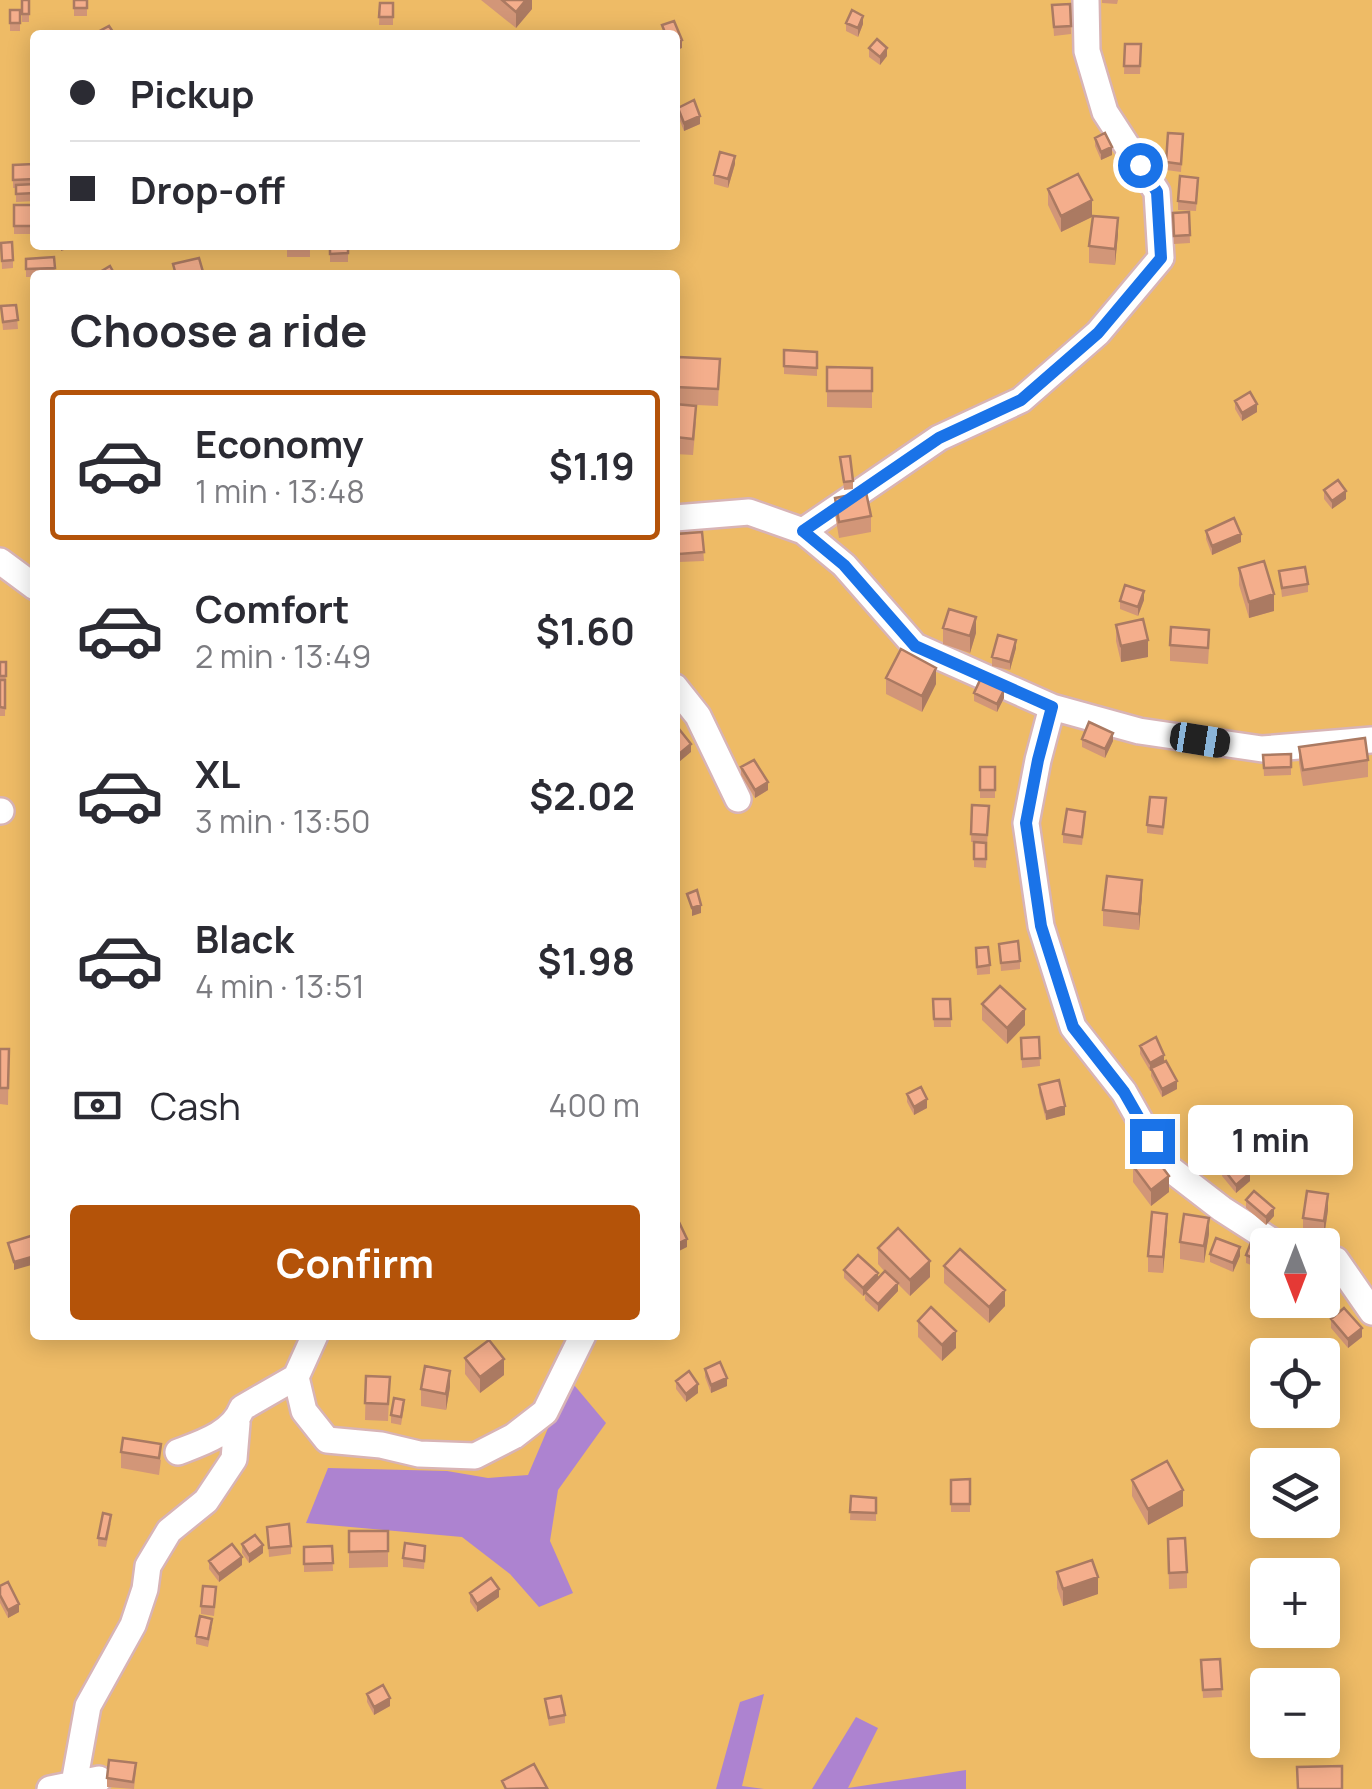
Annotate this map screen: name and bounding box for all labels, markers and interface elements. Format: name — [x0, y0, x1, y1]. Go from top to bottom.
text: Pickup — [130, 67, 254, 119]
route start — [1118, 143, 1163, 188]
text: Drop-off — [130, 163, 285, 215]
text: Choose a ride — [70, 299, 367, 361]
text: Economy — [195, 417, 364, 469]
icon: car — [75, 420, 165, 510]
text: $1.19 — [549, 439, 635, 491]
text: 1 min · 13:48 — [195, 469, 365, 513]
text: Comfort — [195, 582, 349, 634]
icon: car — [75, 585, 165, 675]
text: $1.60 — [536, 604, 635, 656]
text: 2 min · 13:49 — [195, 634, 371, 678]
car — [1168, 720, 1232, 760]
text: XL — [195, 747, 240, 799]
icon: car — [75, 750, 165, 840]
text: $2.02 — [529, 769, 635, 821]
text: 3 min · 13:50 — [195, 799, 371, 843]
text: Black — [195, 912, 294, 964]
icon: car — [75, 915, 165, 1005]
text: $1.98 — [538, 934, 635, 986]
text: 4 min · 13:51 — [195, 964, 365, 1008]
icon: cash — [70, 1078, 125, 1133]
text: Cash — [150, 1079, 241, 1131]
text: 400 m — [549, 1083, 640, 1127]
callout: 1 min — [1187, 1106, 1352, 1176]
text: 1 min — [1231, 1118, 1310, 1162]
route end — [1130, 1119, 1175, 1164]
button: Confirm — [70, 1205, 640, 1320]
north arrow — [1250, 1228, 1340, 1318]
map controls — [1250, 1228, 1340, 1758]
button: locate — [1250, 1338, 1340, 1428]
button: layers — [1250, 1448, 1340, 1538]
button: + — [1250, 1558, 1340, 1648]
button: − — [1250, 1668, 1340, 1758]

